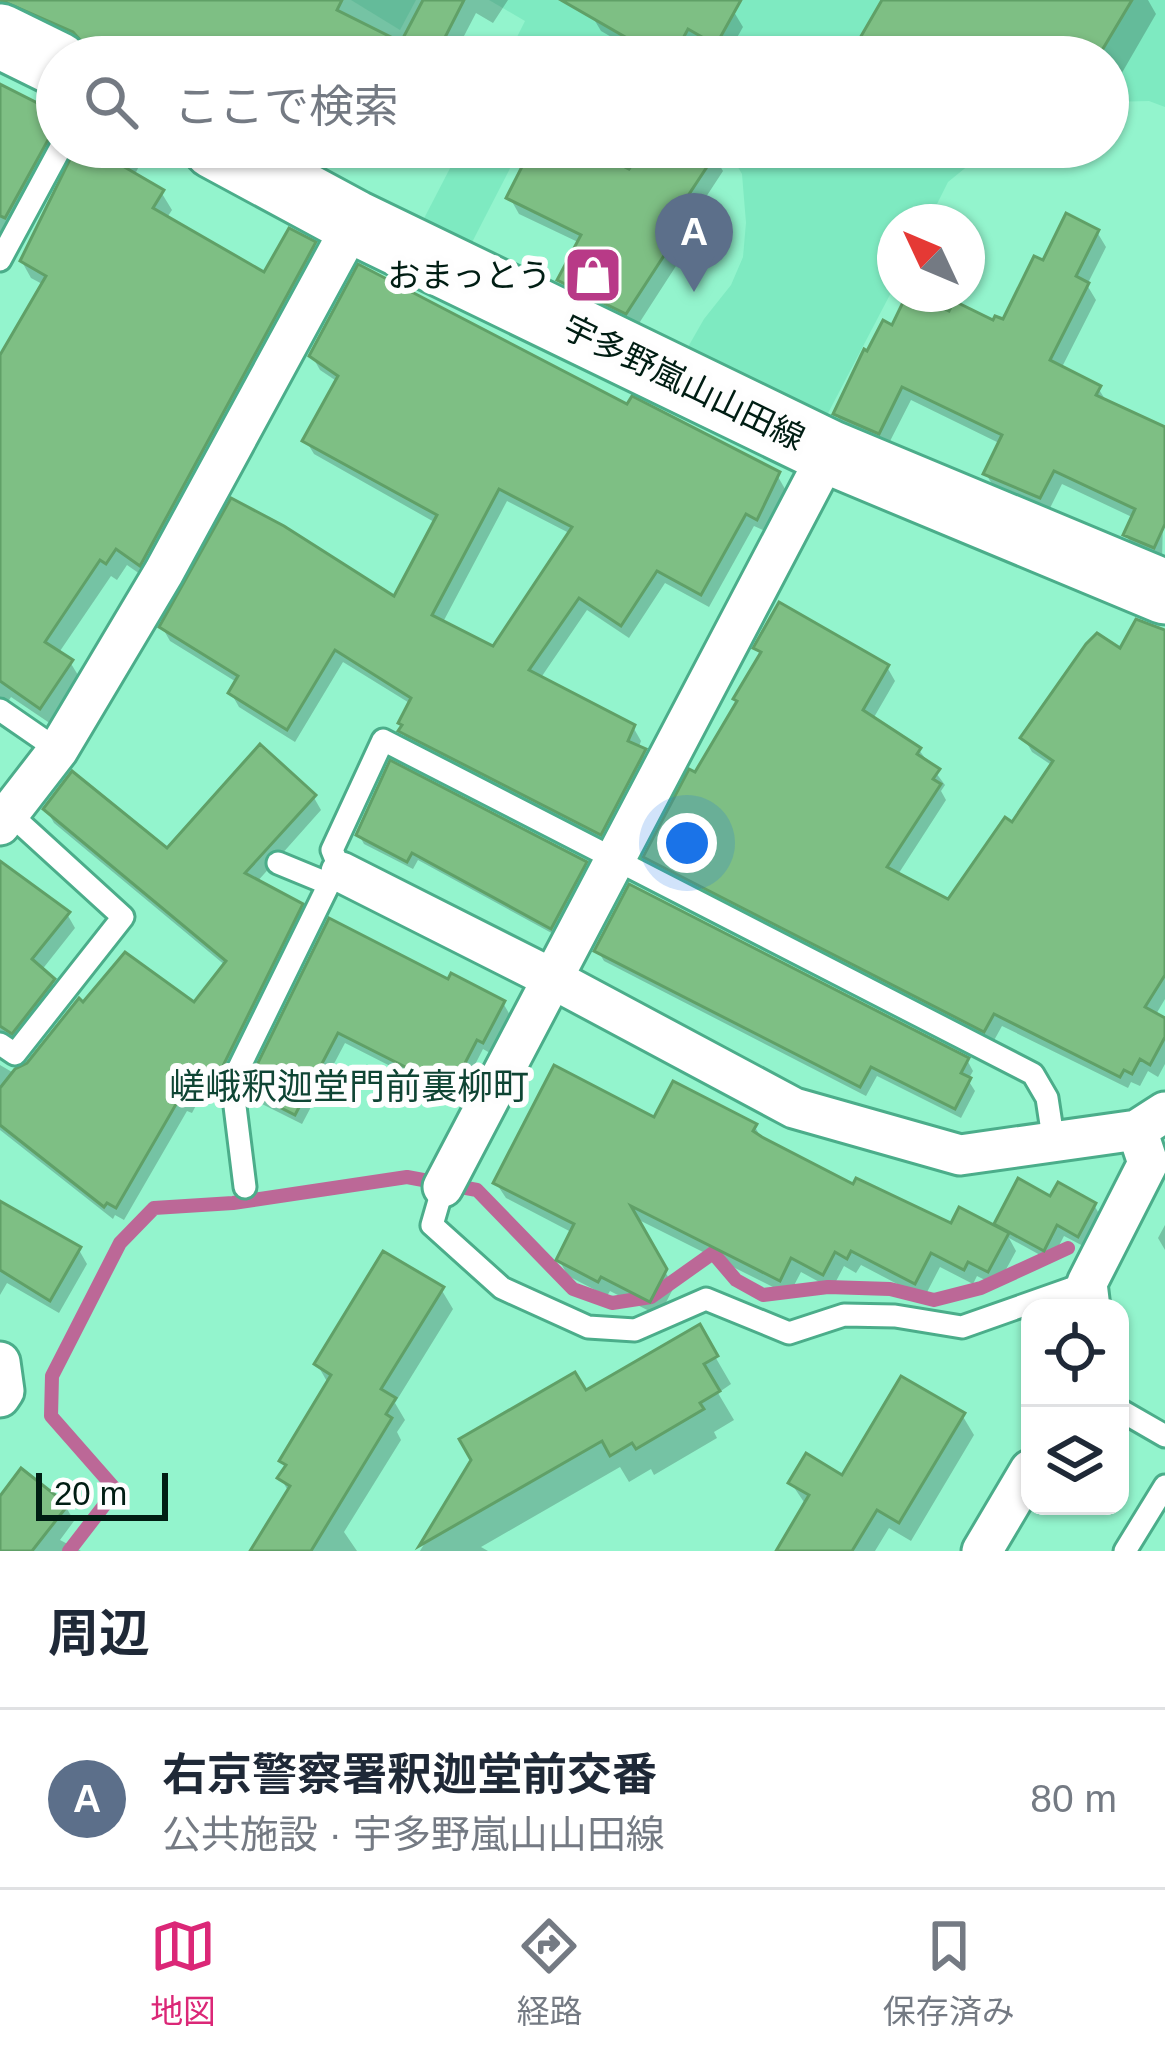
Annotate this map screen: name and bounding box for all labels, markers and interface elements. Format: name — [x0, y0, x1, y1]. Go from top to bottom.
search box — [36, 36, 1129, 168]
icon: search — [78, 69, 144, 135]
text: ここで検索 — [174, 81, 399, 132]
pin: A — [655, 193, 733, 292]
north arrow — [877, 204, 985, 312]
shop icon: おまっとう — [562, 244, 624, 306]
place label: おまっとう — [387, 257, 551, 294]
street label: 宇多野嵐山山田線 — [557, 308, 811, 457]
your location — [657, 813, 717, 873]
district label: 嵯峨釈迦堂門前裏柳町 — [169, 1066, 529, 1107]
map controls — [1021, 1299, 1129, 1515]
button: locate — [1021, 1299, 1129, 1407]
button: layers — [1021, 1407, 1129, 1515]
scale bar — [36, 1467, 168, 1520]
text: 20 m — [54, 1475, 127, 1512]
text: 周辺 — [48, 1605, 150, 1662]
text: 右京警察署釈迦堂前交番 — [162, 1749, 657, 1800]
text: A — [73, 1777, 101, 1820]
text: 80 m — [1030, 1777, 1117, 1820]
text: 公共施設 · 宇多野嵐山山田線 — [162, 1813, 665, 1856]
tab: 地図 — [150, 1913, 216, 2033]
tab: 経路 — [516, 1913, 582, 2033]
tab: 保存済み — [883, 1913, 1015, 2033]

